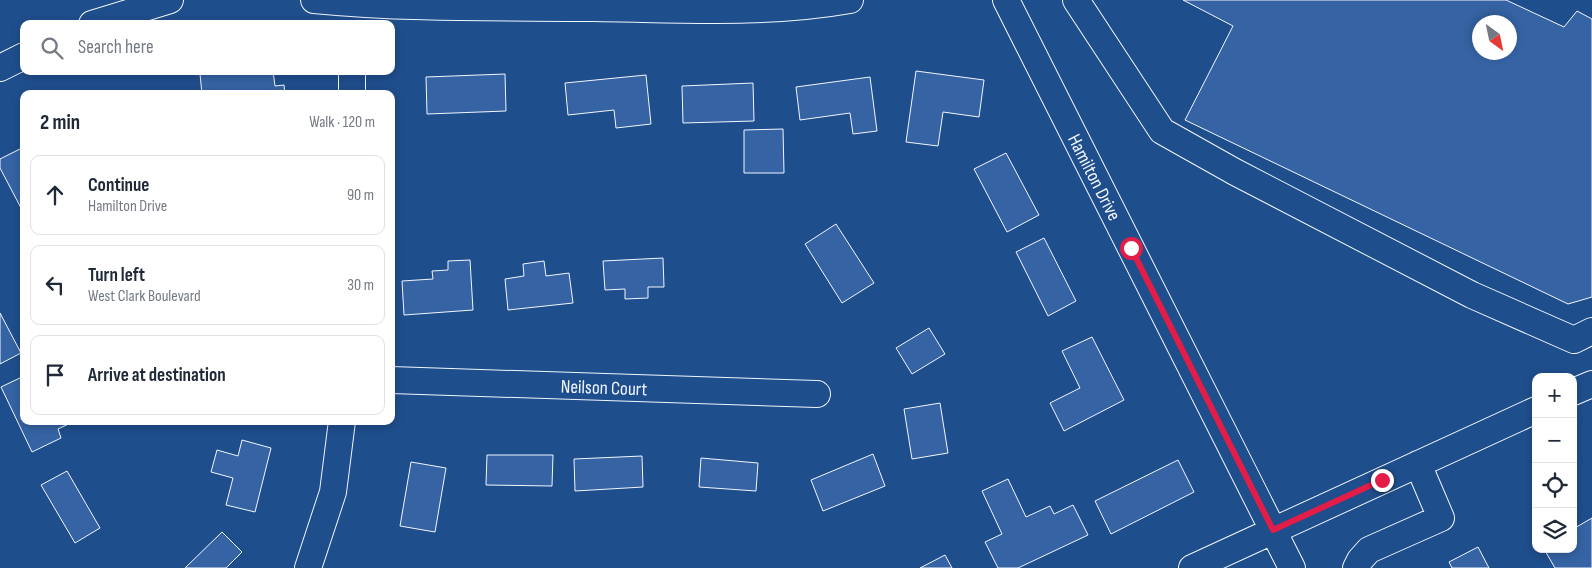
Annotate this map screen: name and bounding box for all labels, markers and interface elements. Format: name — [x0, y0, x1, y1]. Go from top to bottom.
north arrow — [1472, 15, 1517, 60]
search box — [20, 20, 395, 75]
icon: search — [38, 34, 66, 62]
text: Search here — [78, 36, 154, 59]
text: 2 min — [40, 110, 80, 135]
text: Walk · 120 m — [309, 113, 375, 132]
street label: Hamilton Drive — [1062, 131, 1125, 225]
text: Continue — [88, 174, 149, 197]
icon: ahead — [41, 181, 69, 209]
text: 90 m — [347, 186, 374, 205]
text: Hamilton Drive — [88, 197, 167, 216]
route start — [1120, 237, 1143, 260]
text: Turn left — [88, 264, 145, 287]
icon: left — [41, 271, 69, 299]
text: 30 m — [347, 276, 374, 295]
text: West Clark Boulevard — [88, 287, 201, 306]
icon: arrive — [41, 361, 69, 389]
text: Arrive at destination — [88, 364, 226, 387]
map controls — [1532, 373, 1577, 553]
button: + — [1532, 373, 1577, 418]
street label: Neilson Court — [560, 375, 648, 402]
button: − — [1532, 418, 1577, 463]
button: locate — [1532, 463, 1577, 508]
route end — [1371, 469, 1394, 492]
button: layers — [1532, 508, 1577, 553]

